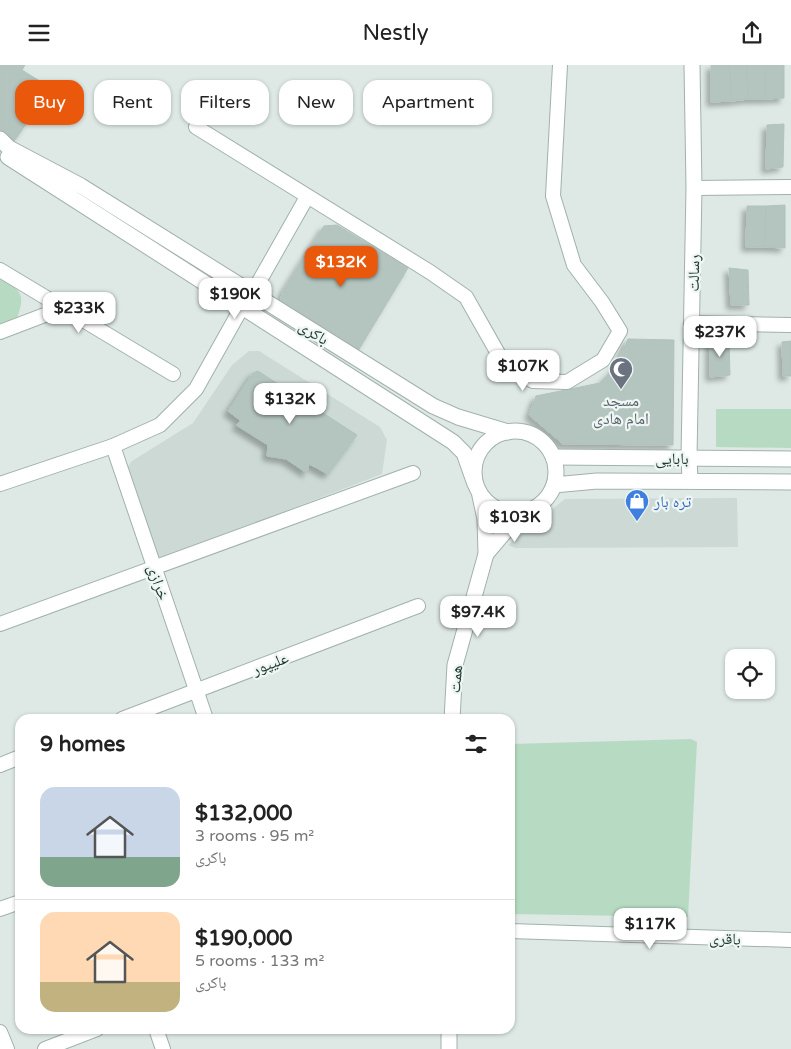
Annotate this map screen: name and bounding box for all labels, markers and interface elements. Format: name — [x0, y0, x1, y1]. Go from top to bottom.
icon: menu — [25, 19, 53, 47]
icon: share — [738, 19, 766, 47]
text: Nestly — [363, 20, 428, 46]
chip: Buy — [15, 80, 84, 125]
chip: Rent — [94, 80, 171, 125]
chip: Filters — [181, 80, 269, 125]
chip: New — [279, 80, 353, 125]
chip: Apartment — [363, 80, 492, 125]
pin: $132K — [306, 245, 376, 288]
text: $132K — [316, 252, 366, 272]
street label: رسالت — [684, 254, 704, 292]
pin: $190K — [200, 277, 270, 320]
text: $190K — [210, 284, 260, 304]
pin: $233K — [44, 291, 114, 334]
text: $233K — [54, 298, 104, 318]
pin: $237K — [685, 315, 755, 358]
street label: باکری — [295, 316, 332, 350]
text: $237K — [695, 322, 745, 342]
pin: $107K — [488, 349, 558, 392]
text: $107K — [498, 356, 548, 376]
mosque icon: مسجد امام هادی — [608, 356, 634, 390]
pin: $132K — [255, 383, 325, 425]
text: $132K — [265, 389, 315, 409]
place label: مسجد امام هادی — [593, 391, 649, 429]
street label: بابایی — [655, 449, 689, 469]
shop icon: تره بار — [624, 488, 650, 522]
place label: تره بار — [653, 492, 692, 512]
pin: $103K — [480, 501, 550, 543]
text: $103K — [490, 507, 540, 527]
street label: خرازی — [143, 562, 173, 603]
pin: $97.4K — [437, 595, 519, 638]
text: $97.4K — [451, 602, 505, 622]
street label: علیپور — [248, 648, 291, 680]
map controls — [725, 649, 775, 699]
button: locate — [725, 649, 775, 699]
street label: همت — [445, 664, 467, 694]
icon: filters — [462, 730, 490, 758]
text: 9 homes — [40, 732, 125, 757]
text: $132,000 — [195, 801, 293, 826]
icon: home — [80, 807, 140, 867]
text: 3 rooms · 95 m² — [195, 826, 314, 846]
text: باکری — [195, 848, 226, 868]
pin: $117K — [615, 907, 685, 950]
text: $117K — [625, 914, 675, 934]
text: $190,000 — [195, 926, 293, 951]
street label: باقری — [709, 928, 741, 950]
icon: home — [80, 932, 140, 992]
text: 5 rooms · 133 m² — [195, 951, 324, 971]
text: باکری — [195, 973, 226, 993]

